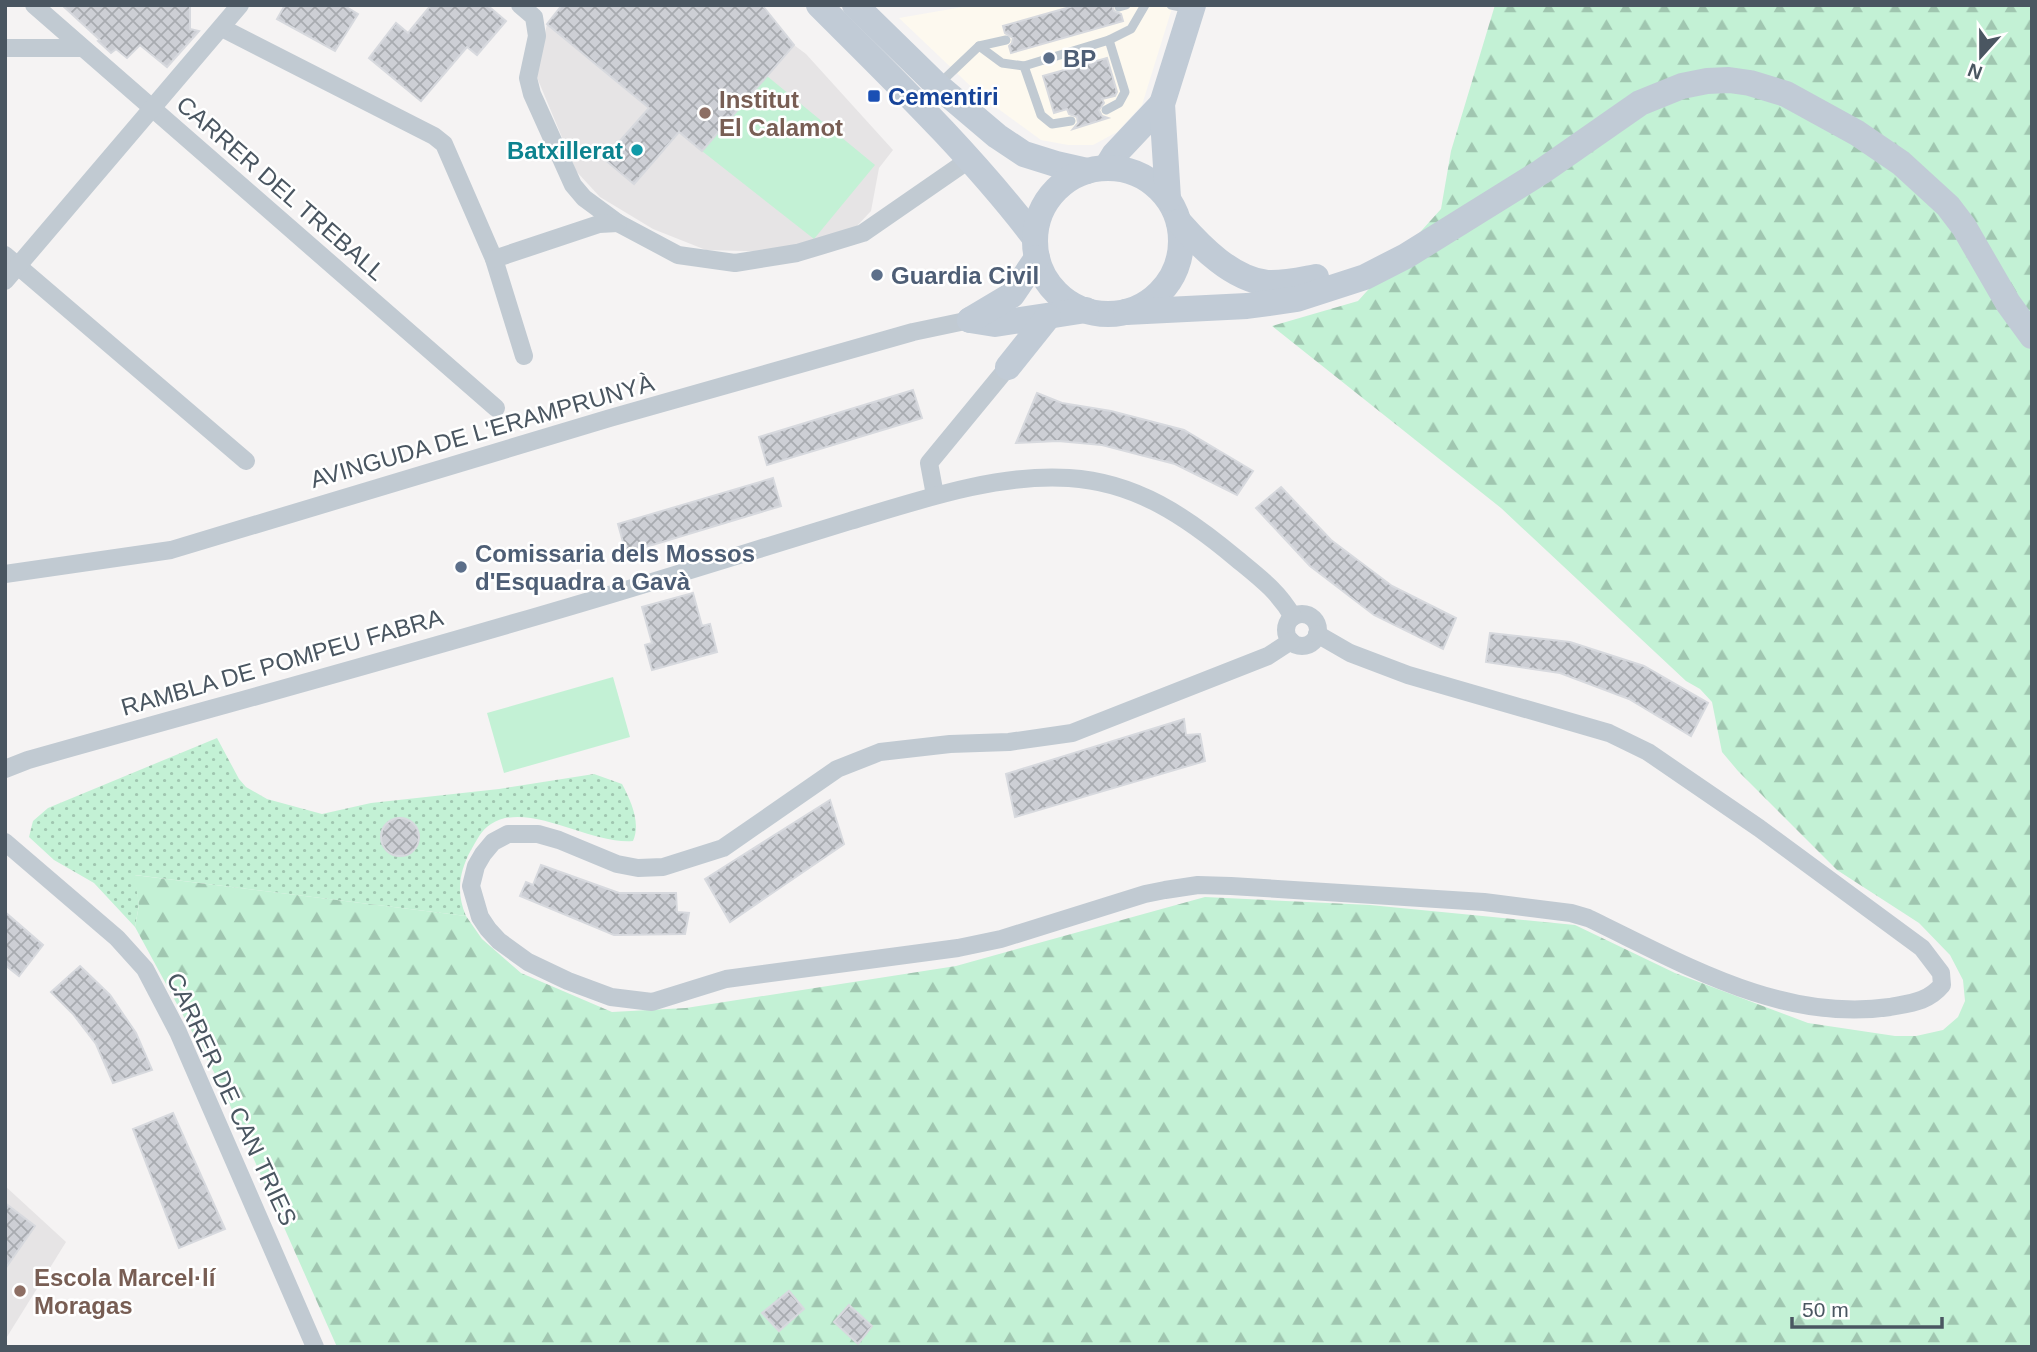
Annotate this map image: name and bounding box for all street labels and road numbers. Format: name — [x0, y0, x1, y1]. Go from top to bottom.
street label: CARRER DEL TREBALL — [171, 90, 391, 286]
street label: AVINGUDA DE L'ERAMPRUNYÀ — [307, 369, 657, 493]
street label: RAMBLA DE POMPEU FABRA — [118, 603, 446, 721]
street label: CARRER DE CAN TRIES — [162, 968, 302, 1230]

